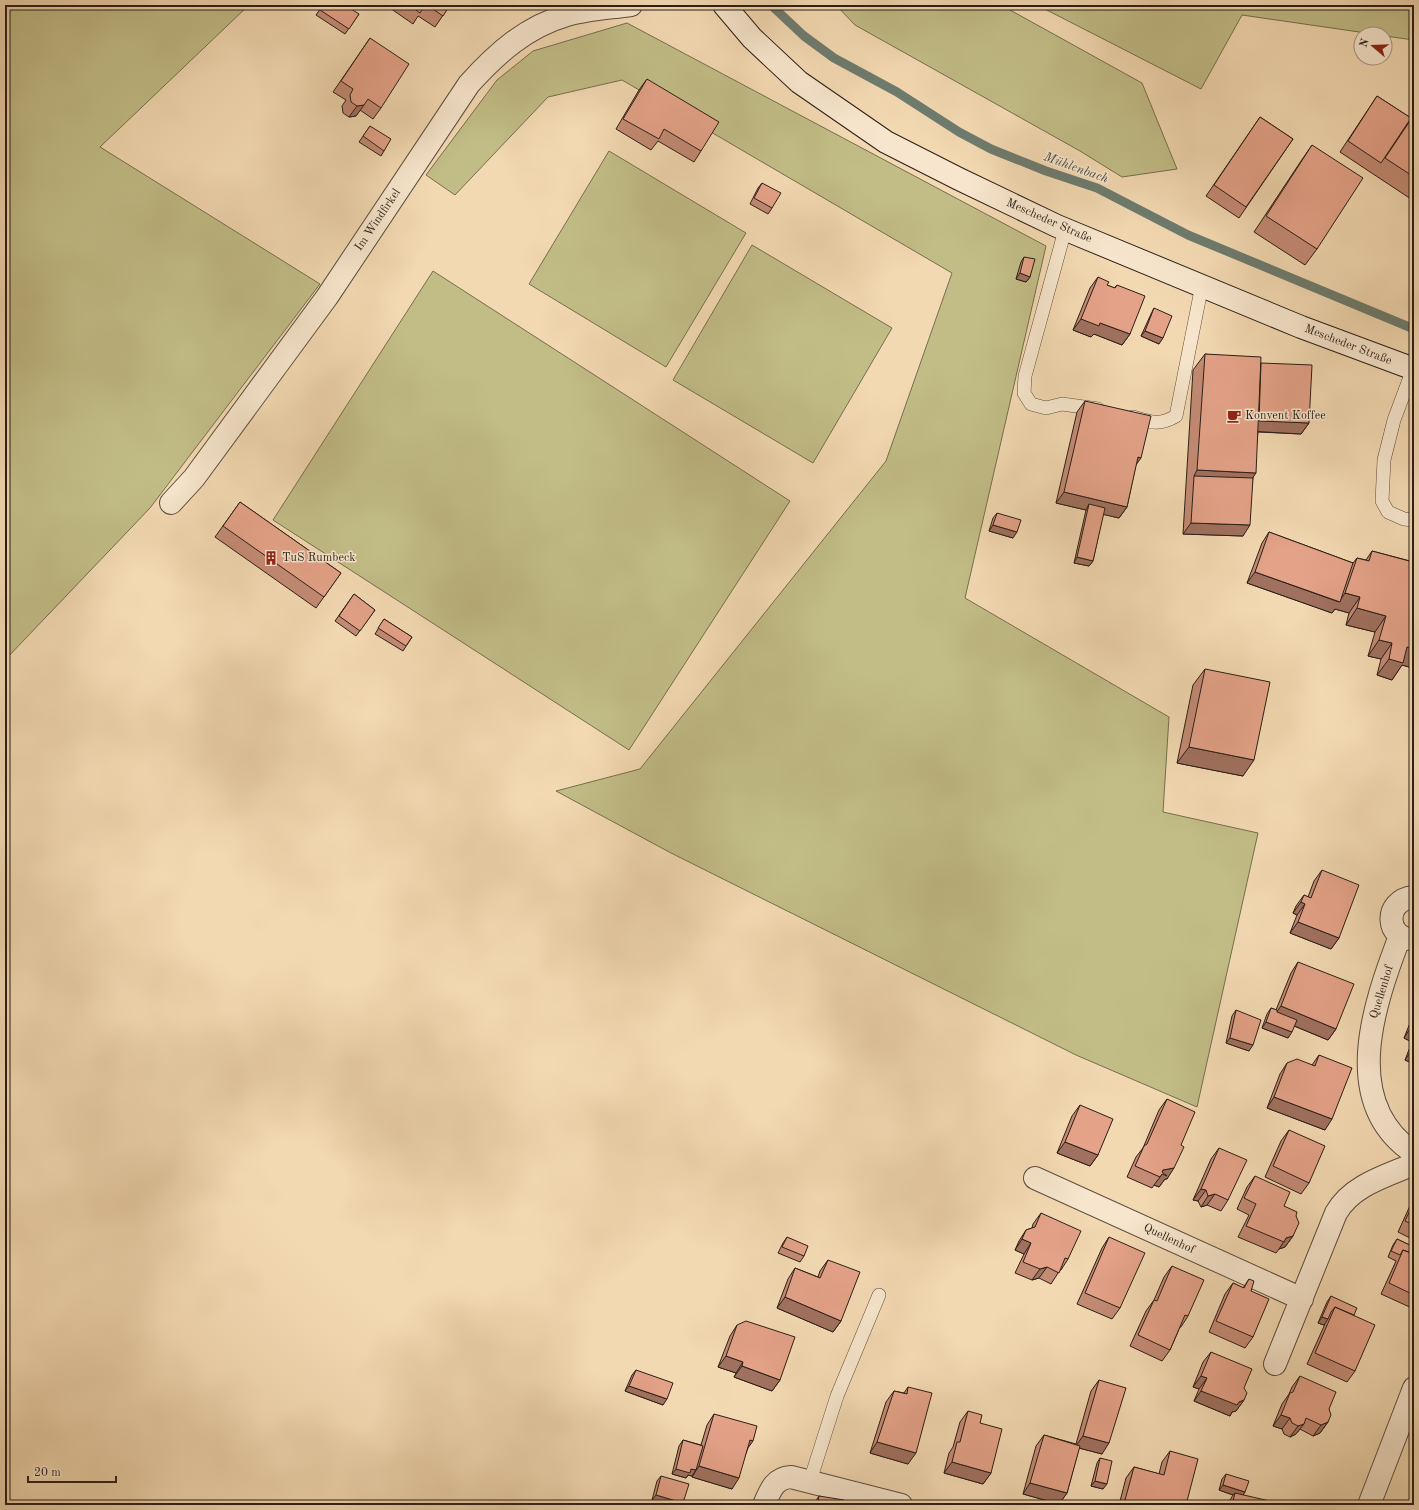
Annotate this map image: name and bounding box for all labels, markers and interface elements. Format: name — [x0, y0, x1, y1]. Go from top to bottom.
north arrow — [1353, 26, 1393, 66]
text: N — [1358, 37, 1372, 49]
water label: Mühlenbach — [1041, 150, 1110, 186]
street label: Im Windfirkel — [353, 187, 403, 253]
street label: Mescheder Straße — [1004, 197, 1094, 245]
street label: Mescheder Straße — [1303, 323, 1394, 367]
cafe icon: Konvent Koffee — [1226, 408, 1242, 424]
place label: Konvent Koffee — [1245, 410, 1326, 422]
building icon: TuS Rumbeck — [263, 550, 279, 566]
place label: TuS Rumbeck — [282, 552, 355, 564]
street label: Quellenhof — [1368, 963, 1396, 1020]
street label: Quellenhof — [1141, 1222, 1198, 1257]
scale bar — [28, 1458, 116, 1484]
text: 20 m — [34, 1467, 61, 1479]

